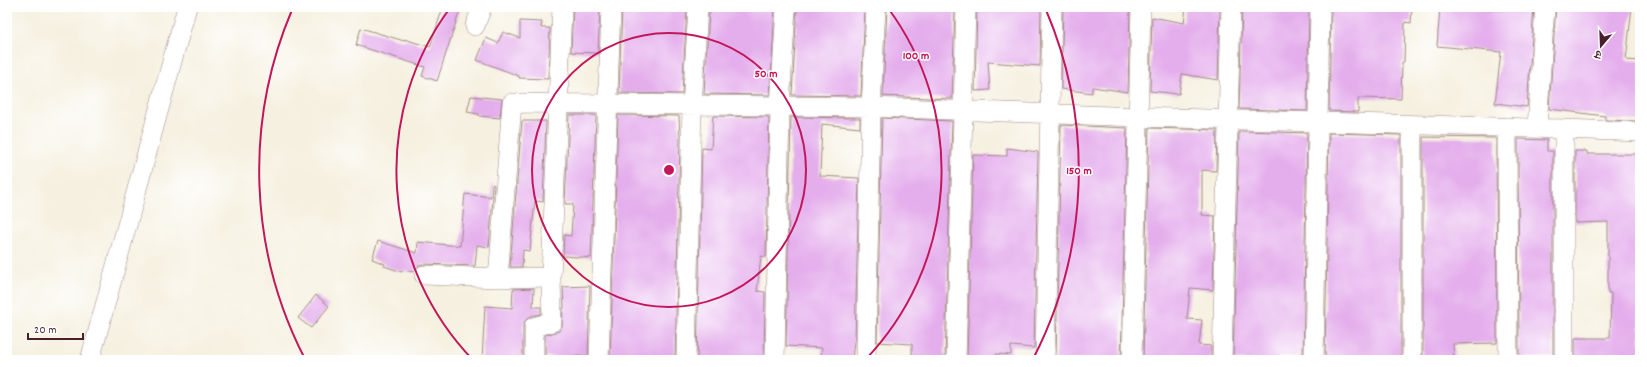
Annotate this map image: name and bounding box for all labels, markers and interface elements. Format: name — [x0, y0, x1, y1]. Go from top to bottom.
north arrow — [1581, 26, 1621, 66]
text: उ — [1592, 45, 1605, 62]
text: 100 m — [903, 48, 929, 65]
text: 50 m — [754, 66, 778, 83]
centre of rings — [662, 163, 676, 177]
text: 150 m — [1066, 163, 1092, 180]
scale bar — [28, 315, 83, 341]
text: 20 m — [34, 322, 57, 339]

